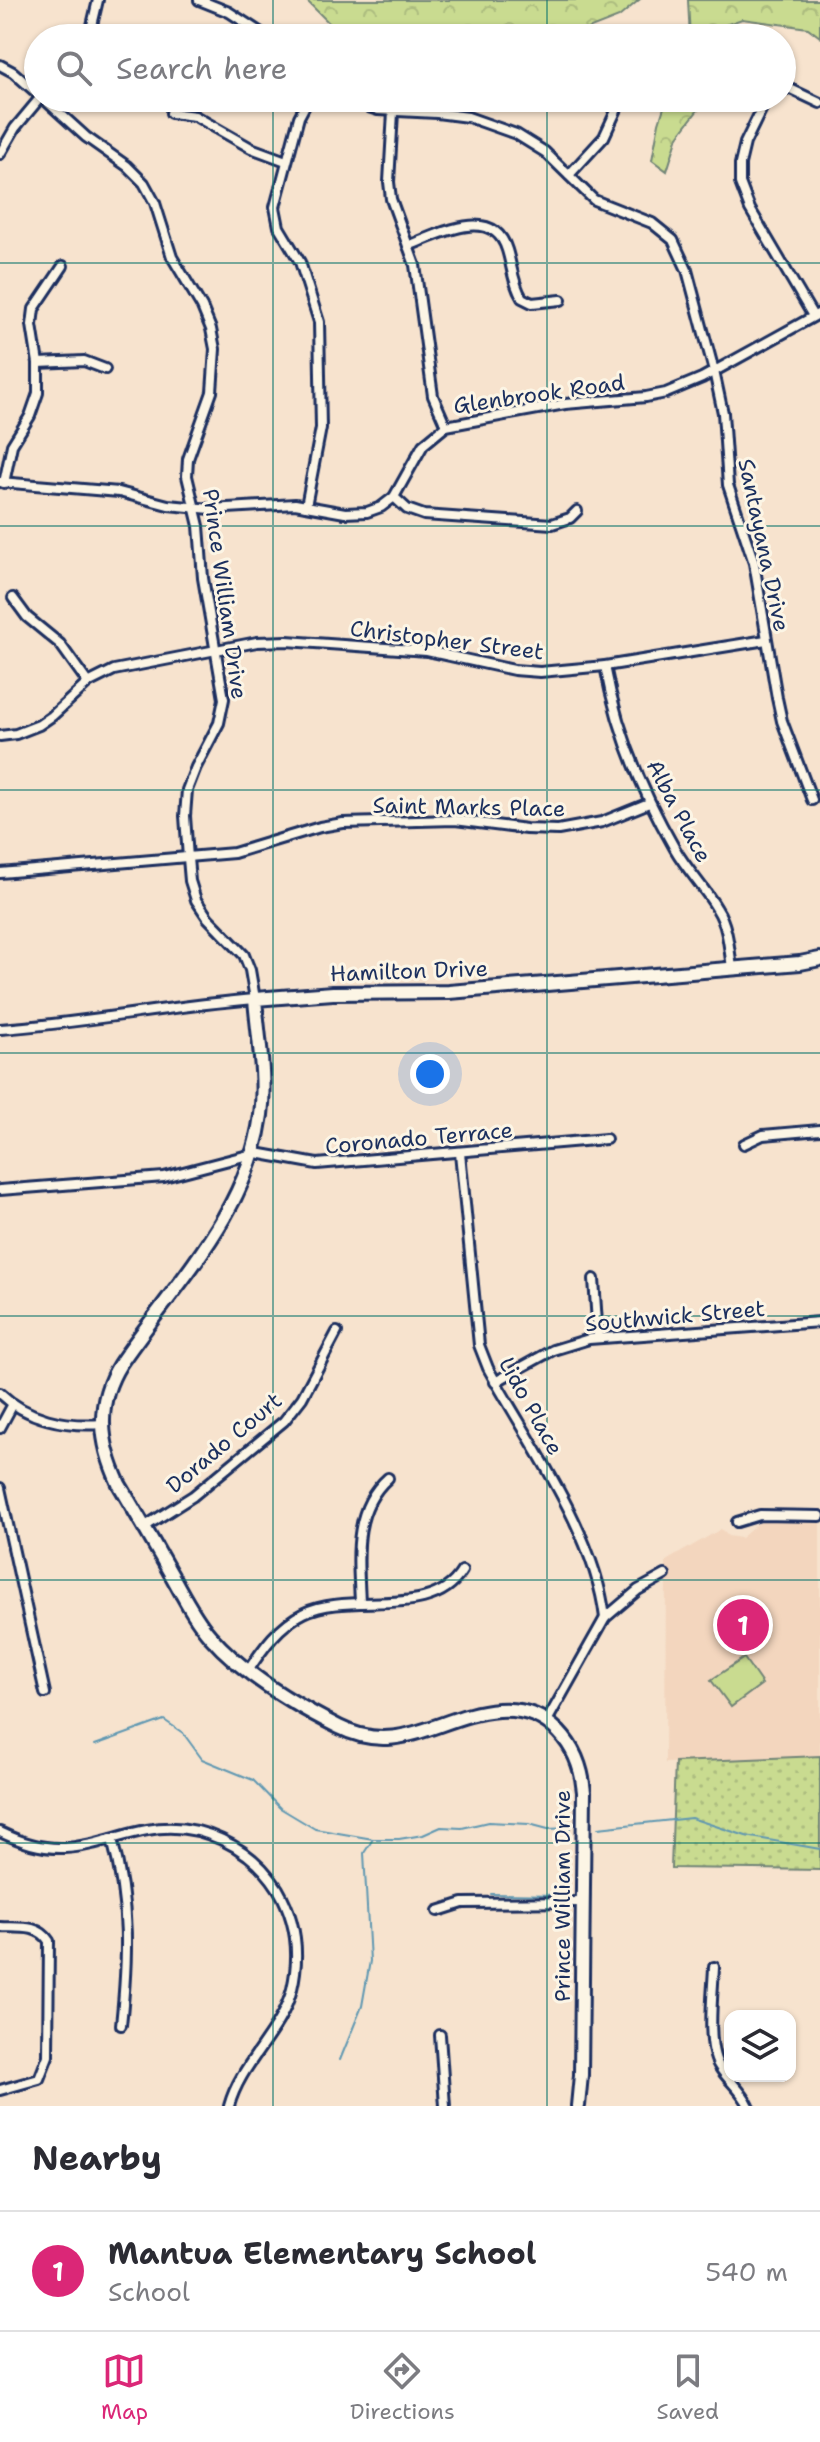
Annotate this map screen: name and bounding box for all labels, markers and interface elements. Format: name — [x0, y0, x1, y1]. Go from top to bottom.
search box — [24, 24, 796, 112]
icon: search — [52, 46, 96, 90]
text: Search here — [116, 48, 287, 89]
street label: Glenbrook Road — [452, 368, 627, 420]
street label: Santayana Drive — [732, 456, 796, 634]
street label: Prince William Drive — [196, 487, 254, 701]
street label: Christopher Street — [348, 614, 546, 666]
street label: Alba Place — [640, 754, 718, 868]
street label: Saint Marks Place — [372, 791, 566, 823]
street label: Hamilton Drive — [330, 954, 488, 988]
your location — [410, 1054, 450, 1094]
street label: Coronado Terrace — [324, 1115, 514, 1161]
street label: Southwick Street — [584, 1294, 766, 1338]
street label: Lido Place — [492, 1352, 570, 1460]
street label: Dorado Court — [160, 1386, 288, 1500]
pin: 1 — [717, 1595, 769, 1655]
street label: Prince William Drive — [548, 1790, 577, 2002]
map controls — [724, 2010, 796, 2082]
button: layers — [724, 2010, 796, 2082]
text: Nearby — [32, 2135, 162, 2181]
text: Mantua Elementary School — [108, 2233, 536, 2274]
text: 1 — [52, 2254, 64, 2289]
text: 540 m — [705, 2254, 788, 2289]
text: School — [108, 2274, 190, 2309]
tab: Map — [101, 2349, 148, 2426]
tab: Directions — [350, 2349, 455, 2426]
tab: Saved — [657, 2349, 719, 2426]

